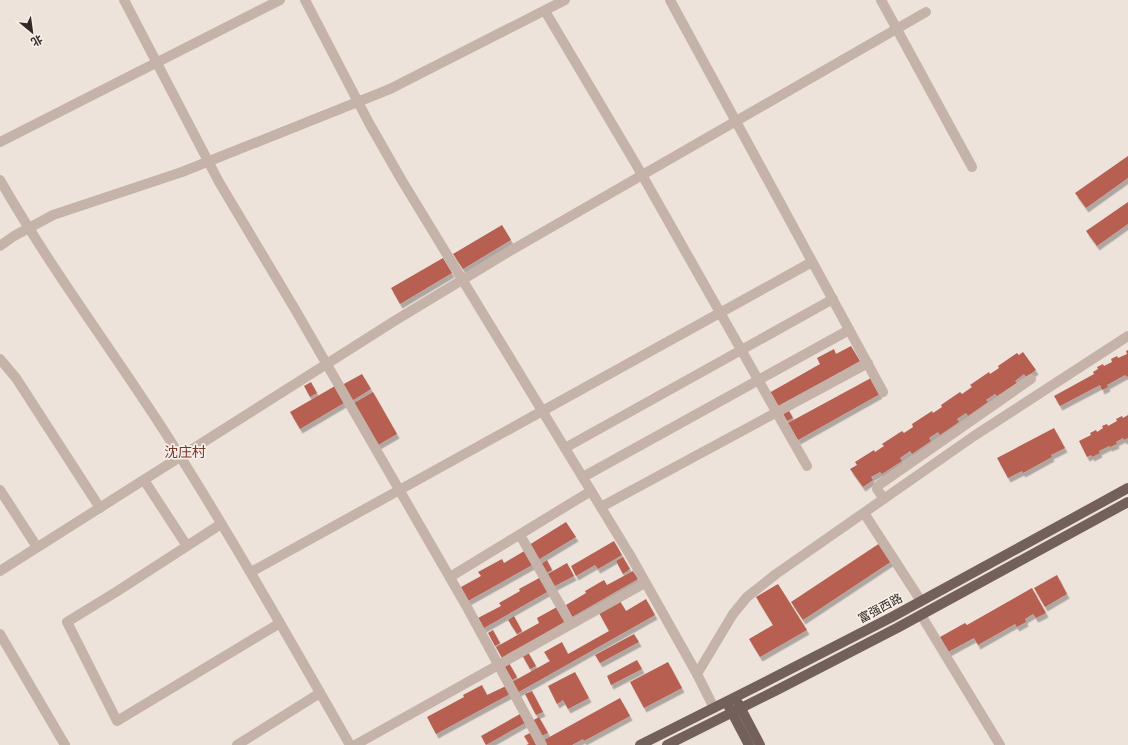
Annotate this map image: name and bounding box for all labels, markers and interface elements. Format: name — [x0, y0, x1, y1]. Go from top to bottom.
north arrow — [12, 12, 52, 52]
text: 北 — [29, 32, 45, 50]
district label: 沈庄村 — [164, 443, 206, 461]
street label: 富强西路 — [855, 590, 905, 626]

